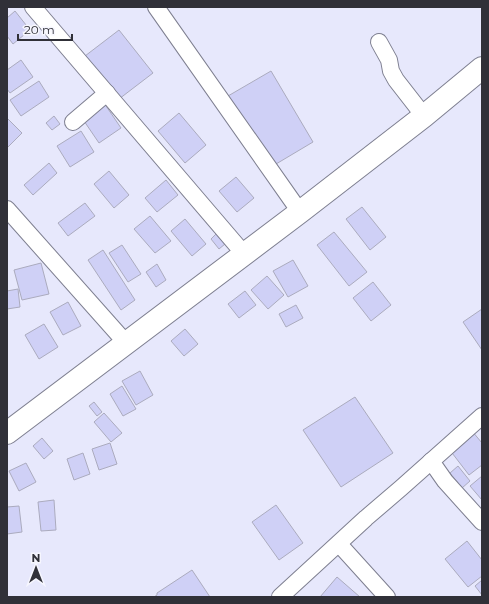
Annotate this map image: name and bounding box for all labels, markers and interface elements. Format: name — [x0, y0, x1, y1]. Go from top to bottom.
scale bar — [18, 16, 72, 42]
text: 20 m — [24, 22, 55, 37]
north arrow — [16, 548, 56, 588]
text: N — [32, 551, 40, 565]

